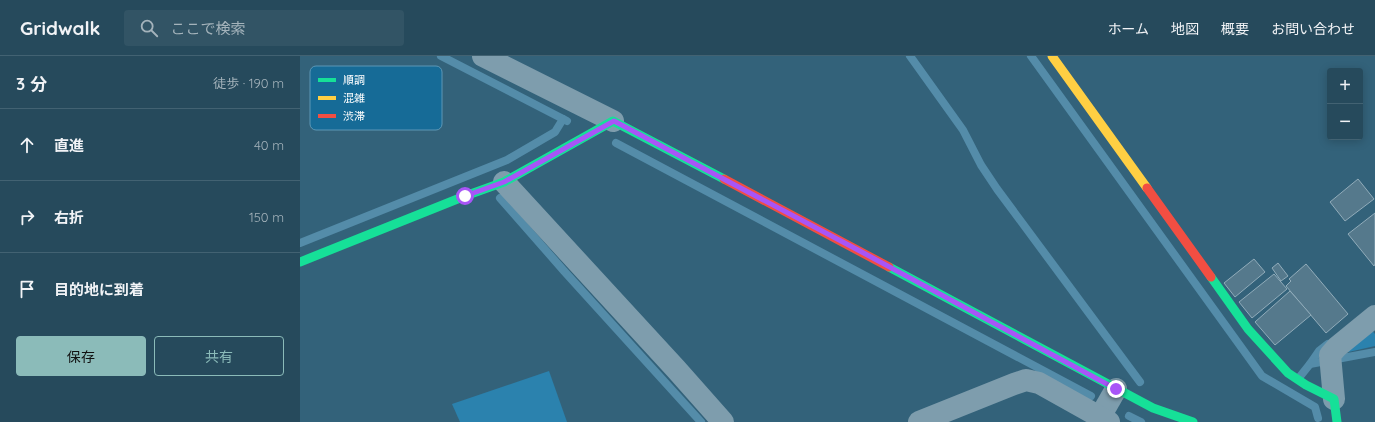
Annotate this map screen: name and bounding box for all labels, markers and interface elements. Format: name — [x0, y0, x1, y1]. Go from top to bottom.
search box — [124, 10, 404, 46]
text: Gridwalk — [20, 16, 100, 40]
icon: search — [138, 17, 160, 39]
text: ここで検索 — [170, 19, 245, 38]
text: ホーム — [1107, 20, 1149, 38]
text: 地図 — [1171, 20, 1199, 38]
text: 概要 — [1221, 20, 1249, 38]
text: お問い合わせ — [1271, 20, 1355, 38]
legend — [310, 66, 442, 130]
map controls — [1327, 68, 1363, 140]
button: + — [1327, 68, 1363, 104]
text: 3 分 — [16, 73, 47, 94]
text: 順調 — [343, 73, 365, 87]
text: 徒歩 · 190 m — [213, 75, 284, 91]
text: 混雑 — [343, 91, 365, 105]
button: − — [1327, 104, 1363, 140]
text: 渋滞 — [343, 109, 365, 123]
icon: ahead — [16, 134, 38, 156]
text: 直進 — [54, 136, 84, 155]
text: 40 m — [254, 137, 284, 153]
route start — [456, 187, 474, 205]
icon: right — [16, 206, 38, 228]
text: 右折 — [54, 208, 84, 227]
text: 150 m — [249, 209, 284, 225]
icon: arrive — [16, 278, 38, 300]
text: 目的地に到着 — [54, 280, 144, 299]
button: 保存 — [16, 336, 146, 376]
button: 共有 — [154, 336, 284, 376]
route end — [1107, 380, 1125, 398]

